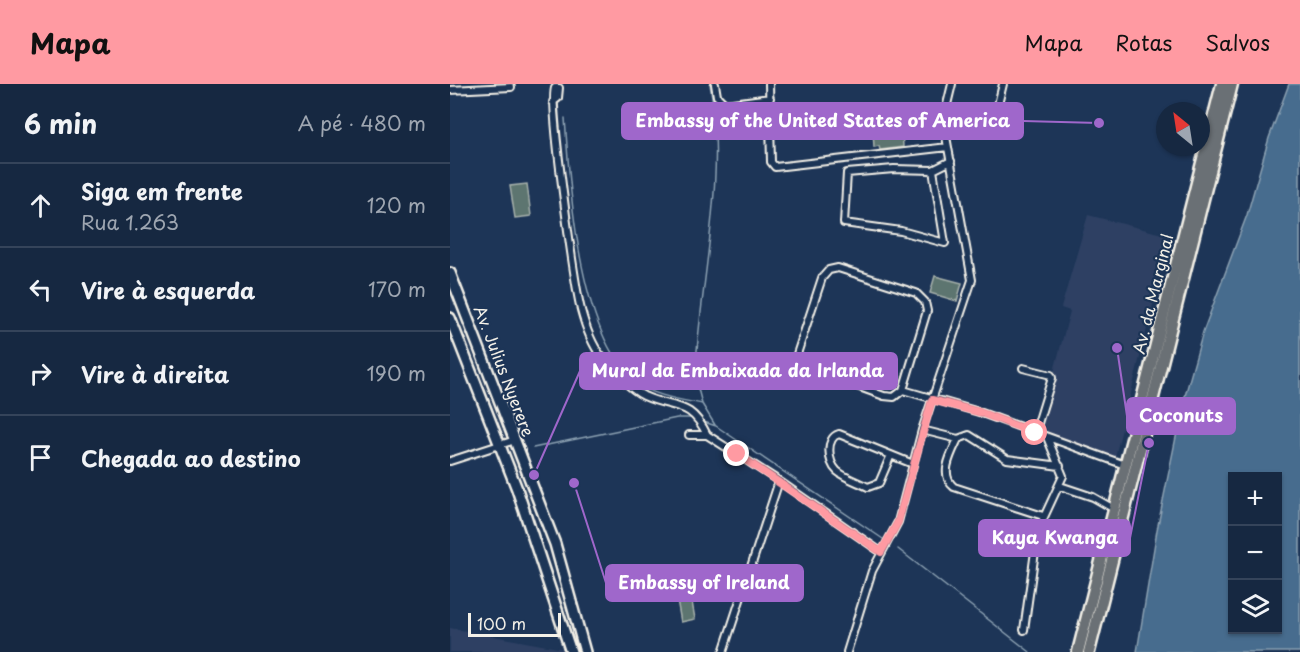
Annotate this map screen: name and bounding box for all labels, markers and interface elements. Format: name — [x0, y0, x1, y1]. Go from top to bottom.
text: Mapa — [30, 21, 111, 64]
text: Mapa — [1025, 26, 1082, 58]
text: Rotas — [1115, 26, 1172, 58]
text: Salvos — [1205, 26, 1270, 58]
north arrow — [1156, 102, 1210, 156]
callout: Embassy of the United States of America — [622, 103, 1023, 139]
text: 6 min — [24, 104, 97, 143]
text: Embassy of the United States of America — [636, 106, 1011, 133]
text: A pé · 480 m — [298, 108, 426, 138]
text: Siga em frente — [81, 174, 243, 207]
icon: ahead — [24, 189, 57, 222]
text: 120 m — [367, 190, 426, 220]
text: Rua 1.263 — [81, 207, 179, 237]
street label: Av. da Marginal — [1126, 231, 1179, 356]
icon: left — [24, 273, 57, 306]
text: Vire à esquerda — [81, 273, 255, 306]
text: 170 m — [368, 274, 426, 304]
street label: Av. Julius Nyerere — [469, 302, 541, 440]
callout: Mural da Embaixada da Irlanda — [580, 353, 897, 389]
text: Mural da Embaixada da Irlanda — [592, 356, 884, 383]
icon: right — [24, 357, 57, 390]
text: Vire à direita — [81, 357, 229, 390]
text: 190 m — [367, 358, 426, 388]
callout: Coconuts — [1127, 398, 1235, 434]
text: Coconuts — [1139, 401, 1223, 428]
route start — [1021, 419, 1047, 445]
route end — [723, 440, 749, 466]
icon: arrive — [24, 441, 57, 474]
text: Chegada ao destino — [81, 441, 301, 474]
map controls — [1228, 472, 1282, 634]
button: + — [1228, 472, 1282, 526]
callout: Kaya Kwanga — [979, 520, 1130, 556]
text: Kaya Kwanga — [992, 523, 1118, 550]
button: − — [1228, 526, 1282, 580]
callout: Embassy of Ireland — [606, 565, 803, 601]
text: Embassy of Ireland — [618, 568, 790, 595]
button: layers — [1228, 580, 1282, 634]
scale bar — [468, 610, 561, 638]
text: 100 m — [477, 611, 526, 635]

